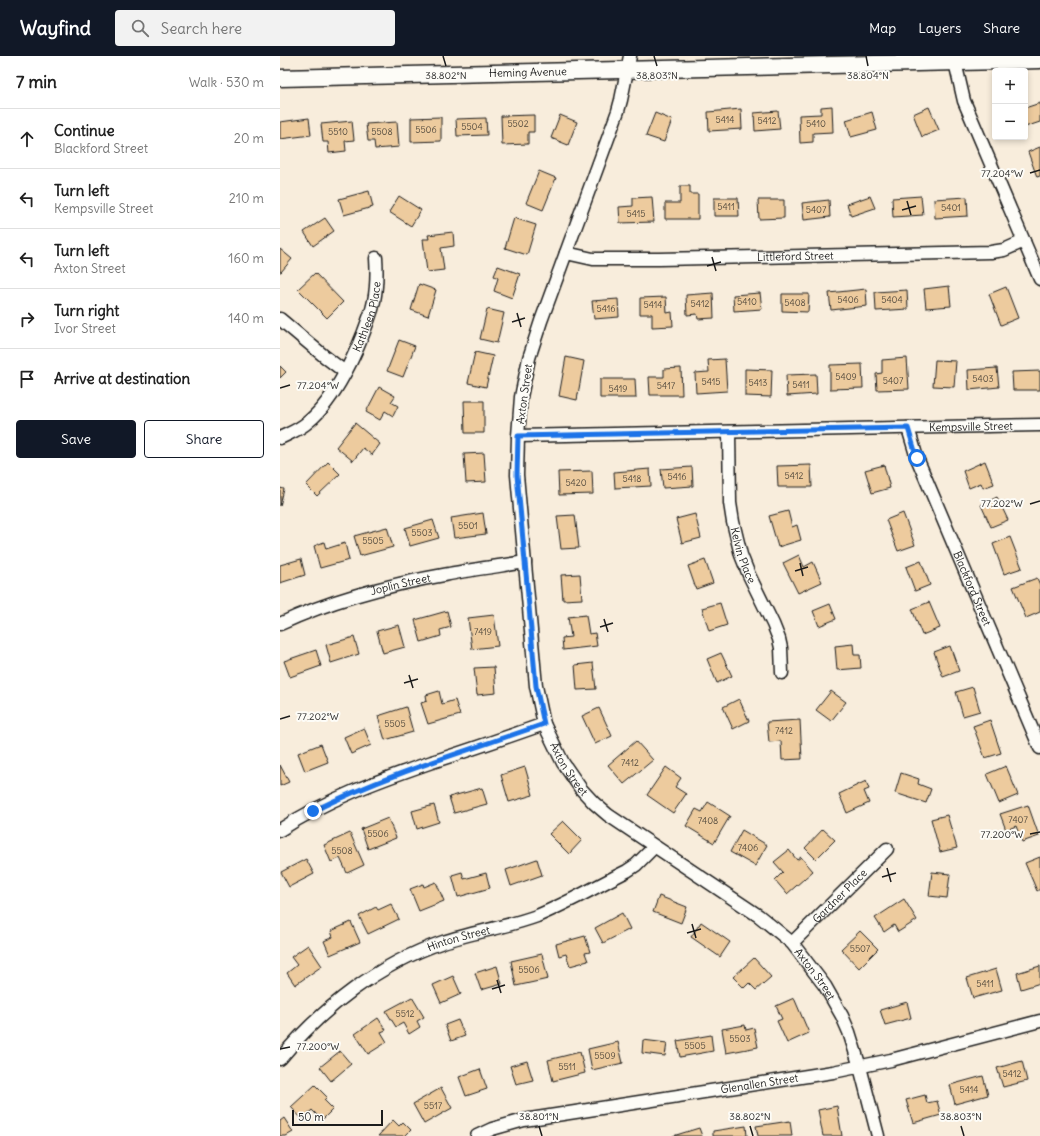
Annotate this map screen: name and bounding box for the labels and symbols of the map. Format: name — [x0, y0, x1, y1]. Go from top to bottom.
street label: Heming Avenue — [489, 64, 567, 80]
text: 38.802°N — [425, 69, 467, 82]
text: 38.803°N — [636, 69, 678, 82]
text: 38.804°N — [847, 69, 889, 82]
house number: 5414 — [715, 114, 735, 125]
house number: 5412 — [758, 115, 776, 126]
house number: 5502 — [507, 118, 529, 129]
house number: 5410 — [806, 118, 826, 129]
house number: 5504 — [461, 121, 483, 132]
house number: 5506 — [415, 124, 437, 135]
house number: 5510 — [328, 126, 348, 137]
house number: 5508 — [371, 126, 393, 137]
text: 77.204°W — [981, 167, 1023, 180]
house number: 5411 — [717, 201, 735, 212]
house number: 5401 — [941, 202, 961, 213]
house number: 5407 — [806, 204, 827, 215]
house number: 5415 — [626, 208, 646, 219]
street label: Littleford Street — [757, 248, 834, 264]
street label: Kathleen Place — [349, 281, 383, 354]
house number: 5406 — [837, 294, 859, 305]
house number: 5404 — [881, 294, 903, 305]
house number: 5410 — [737, 296, 757, 307]
house number: 5408 — [784, 297, 806, 308]
house number: 5412 — [691, 298, 709, 309]
house number: 5414 — [643, 299, 663, 310]
house number: 5416 — [596, 303, 616, 314]
street label: Axton Street — [513, 363, 535, 425]
house number: 5409 — [835, 371, 857, 382]
house number: 5403 — [972, 373, 994, 384]
house number: 5407 — [883, 375, 904, 386]
house number: 5415 — [701, 376, 721, 387]
house number: 5413 — [749, 377, 767, 388]
text: 77.204°W — [297, 379, 339, 392]
house number: 5411 — [792, 379, 810, 390]
house number: 5417 — [657, 380, 676, 391]
house number: 5419 — [608, 383, 628, 394]
street label: Kempsville Street — [929, 419, 1013, 434]
route start — [908, 449, 926, 467]
house number: 5412 — [785, 470, 803, 481]
house number: 5416 — [667, 471, 687, 482]
house number: 5418 — [622, 473, 642, 484]
house number: 5420 — [565, 477, 587, 488]
text: 77.202°W — [981, 497, 1023, 510]
house number: 5501 — [458, 520, 478, 531]
street label: Kelvin Place — [728, 526, 759, 586]
house number: 5503 — [411, 527, 433, 538]
house number: 5505 — [362, 535, 384, 546]
street label: Blackford Street — [950, 549, 994, 628]
street label: Joplin Street — [369, 571, 432, 598]
house number: 7419 — [474, 626, 492, 637]
text: 77.202°W — [297, 710, 339, 723]
house number: 5505 — [384, 718, 406, 729]
house number: 7412 — [775, 725, 793, 736]
street label: Axton Street — [547, 740, 591, 799]
house number: 7412 — [621, 757, 639, 768]
route end — [304, 802, 322, 820]
house number: 7407 — [1008, 814, 1028, 825]
house number: 7408 — [698, 815, 718, 826]
house number: 5506 — [367, 828, 389, 839]
text: 77.200°W — [981, 828, 1023, 841]
house number: 7406 — [738, 842, 758, 853]
house number: 5508 — [331, 845, 353, 856]
street label: Gardner Place — [809, 866, 870, 926]
street label: Hinton Street — [425, 923, 492, 954]
house number: 5507 — [850, 943, 871, 954]
street label: Axton Street — [791, 945, 839, 1003]
house number: 5506 — [518, 964, 540, 975]
house number: 5411 — [976, 978, 994, 989]
house number: 5512 — [396, 1008, 414, 1019]
house number: 5503 — [729, 1033, 751, 1044]
text: 77.200°W — [297, 1040, 339, 1053]
house number: 5505 — [684, 1040, 706, 1051]
house number: 5509 — [594, 1050, 616, 1061]
house number: 5511 — [558, 1061, 576, 1072]
house number: 5412 — [1003, 1068, 1021, 1079]
street label: Glenallen Street — [720, 1070, 799, 1096]
house number: 5414 — [959, 1084, 979, 1095]
house number: 5517 — [424, 1100, 443, 1111]
scale bar — [292, 1108, 383, 1127]
text: 38.801°N — [519, 1110, 559, 1123]
text: 38.802°N — [729, 1110, 771, 1123]
text: 38.803°N — [940, 1110, 982, 1123]

